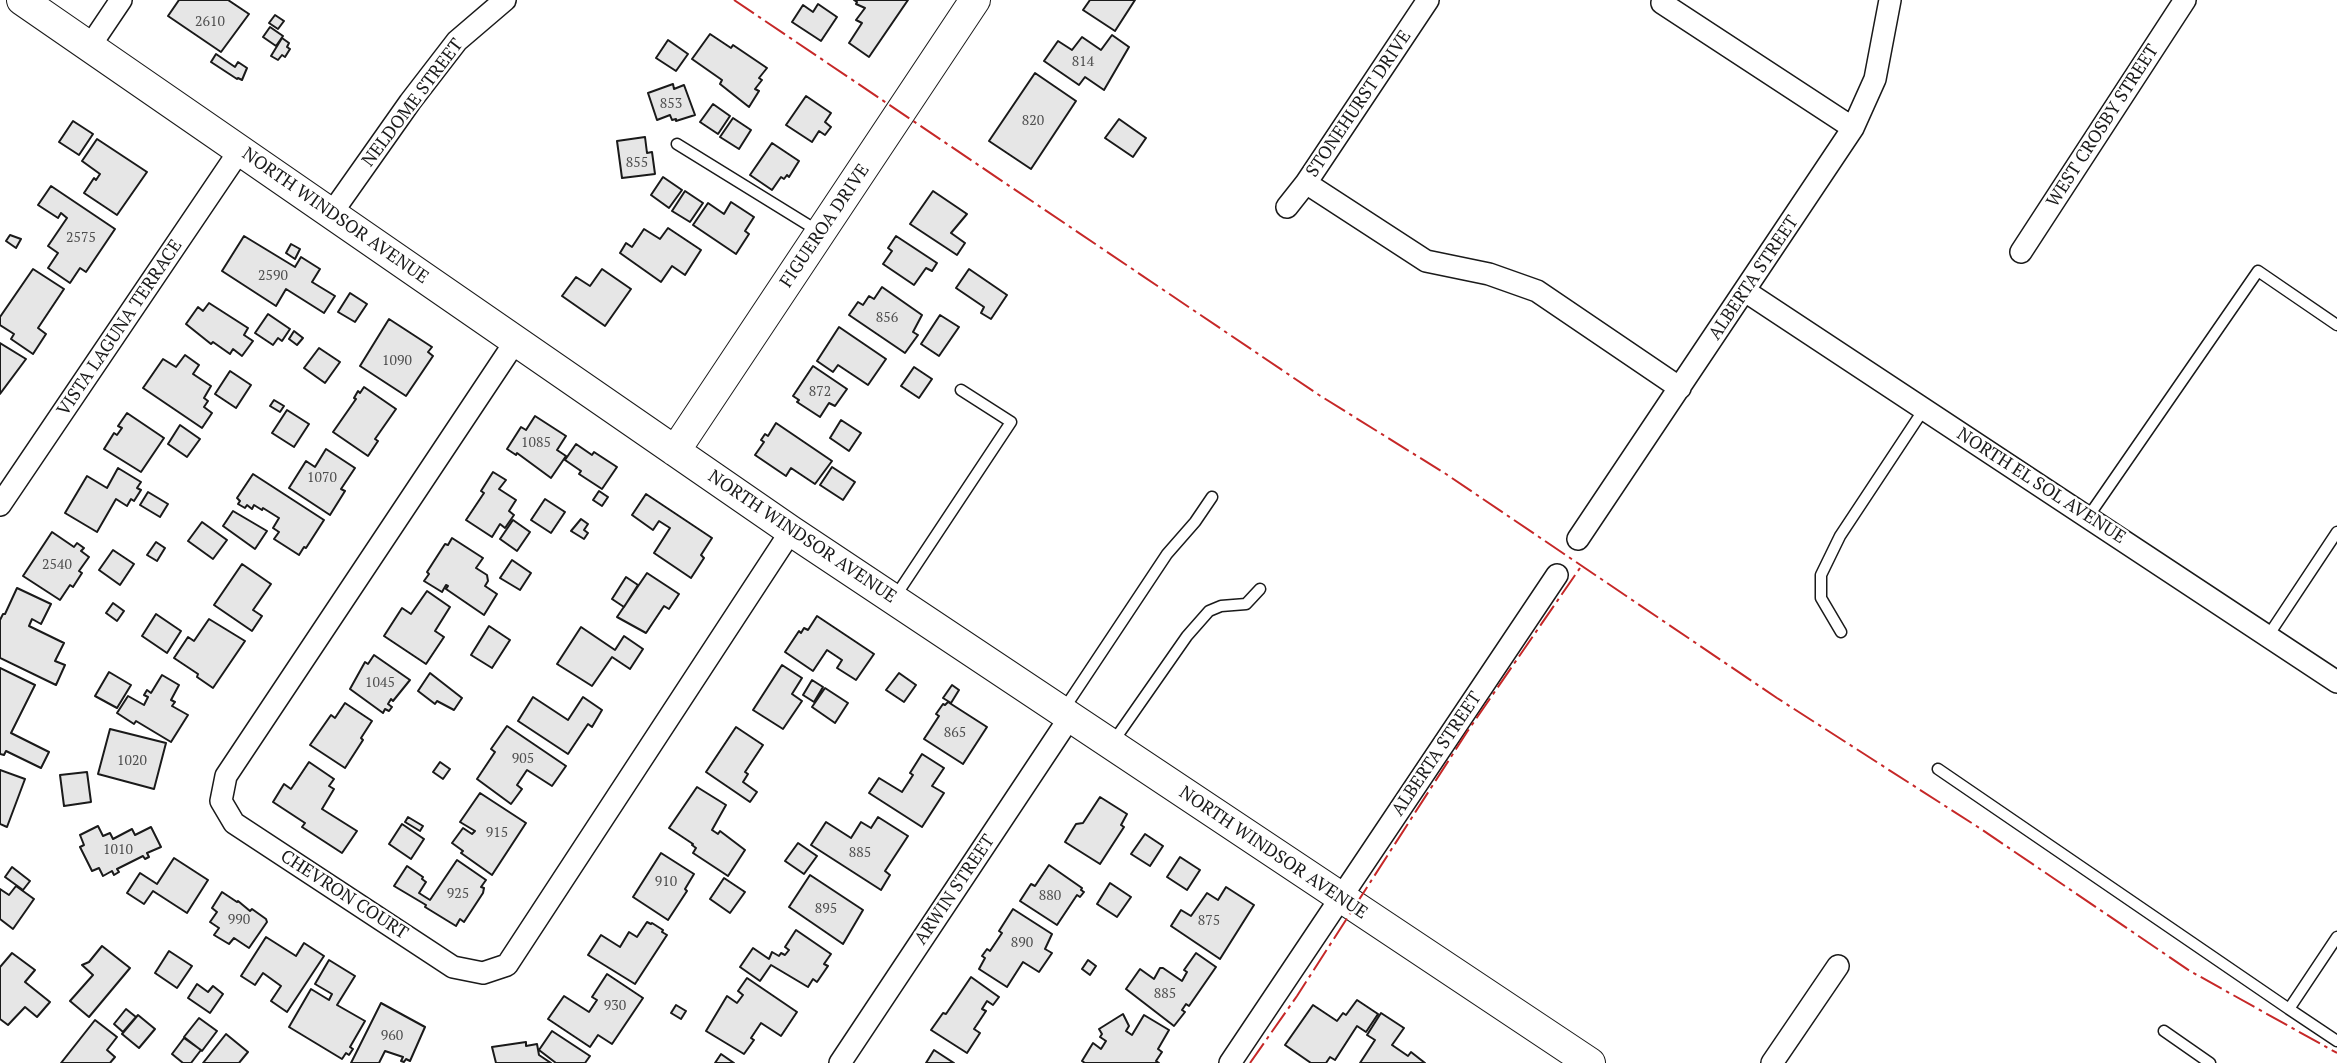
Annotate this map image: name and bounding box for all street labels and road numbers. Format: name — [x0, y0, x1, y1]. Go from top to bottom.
street label: STONEHURST DRIVE — [1302, 26, 1416, 182]
street label: NELDOME STREET — [358, 35, 468, 171]
street label: WEST CROSBY STREET — [2042, 41, 2164, 211]
street label: NORTH WINDSOR AVENUE — [238, 143, 432, 289]
street label: FIGUEROA DRIVE — [776, 160, 874, 292]
street label: ALBERTA STREET — [1705, 212, 1803, 344]
street label: VISTA LAGUNA TERRACE — [53, 236, 187, 420]
street label: NORTH EL SOL AVENUE — [1953, 423, 2129, 549]
street label: NORTH WINDSOR AVENUE — [704, 466, 900, 608]
street label: ALBERTA STREET — [1388, 688, 1486, 820]
street label: NORTH WINDSOR AVENUE — [1175, 782, 1371, 924]
street label: ARWIN STREET — [910, 831, 1000, 949]
street label: CHEVRON COURT — [276, 846, 412, 944]

